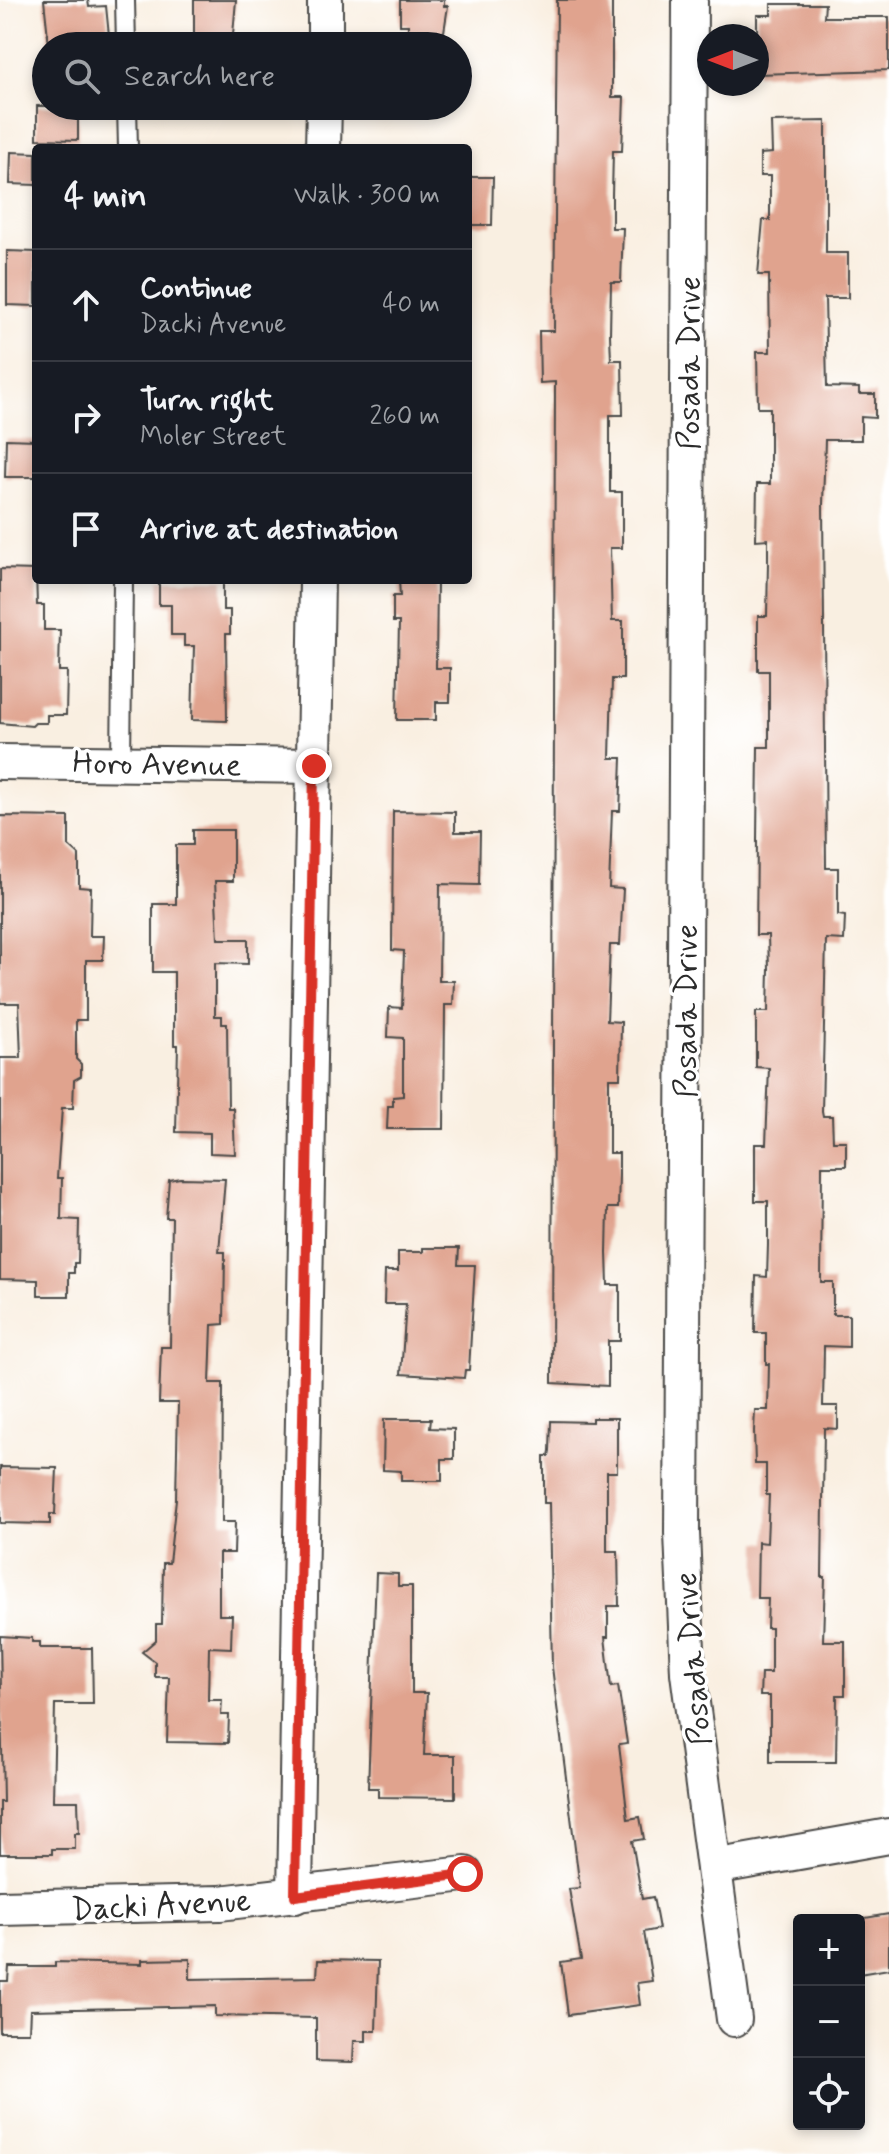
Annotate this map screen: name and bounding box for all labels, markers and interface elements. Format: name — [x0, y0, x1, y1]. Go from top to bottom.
north arrow — [697, 24, 769, 96]
search box — [32, 32, 472, 120]
icon: search — [60, 54, 104, 98]
text: Search here — [124, 57, 275, 96]
text: 4 min — [64, 174, 147, 219]
text: Walk · 300 m — [294, 179, 440, 213]
text: Continue — [140, 269, 252, 308]
street label: Posada Drive — [669, 276, 711, 450]
icon: ahead — [64, 283, 108, 327]
text: 40 m — [382, 288, 440, 322]
text: Dacki Avenue — [140, 308, 286, 342]
text: Turn right — [140, 381, 273, 420]
icon: right — [64, 395, 108, 439]
text: 260 m — [370, 400, 440, 434]
text: Moler Street — [140, 420, 286, 454]
icon: arrive — [64, 507, 108, 551]
text: Arrive at destination — [140, 510, 398, 549]
street label: Horo Avenue — [72, 743, 242, 787]
route end — [296, 748, 332, 784]
street label: Posada Drive — [666, 924, 708, 1098]
street label: Posada Drive — [665, 1570, 722, 1747]
route start — [447, 1856, 483, 1892]
street label: Dacki Avenue — [70, 1880, 252, 1932]
map controls — [793, 1914, 865, 2130]
button: + — [793, 1914, 865, 1986]
button: − — [793, 1986, 865, 2058]
button: locate — [793, 2058, 865, 2130]

